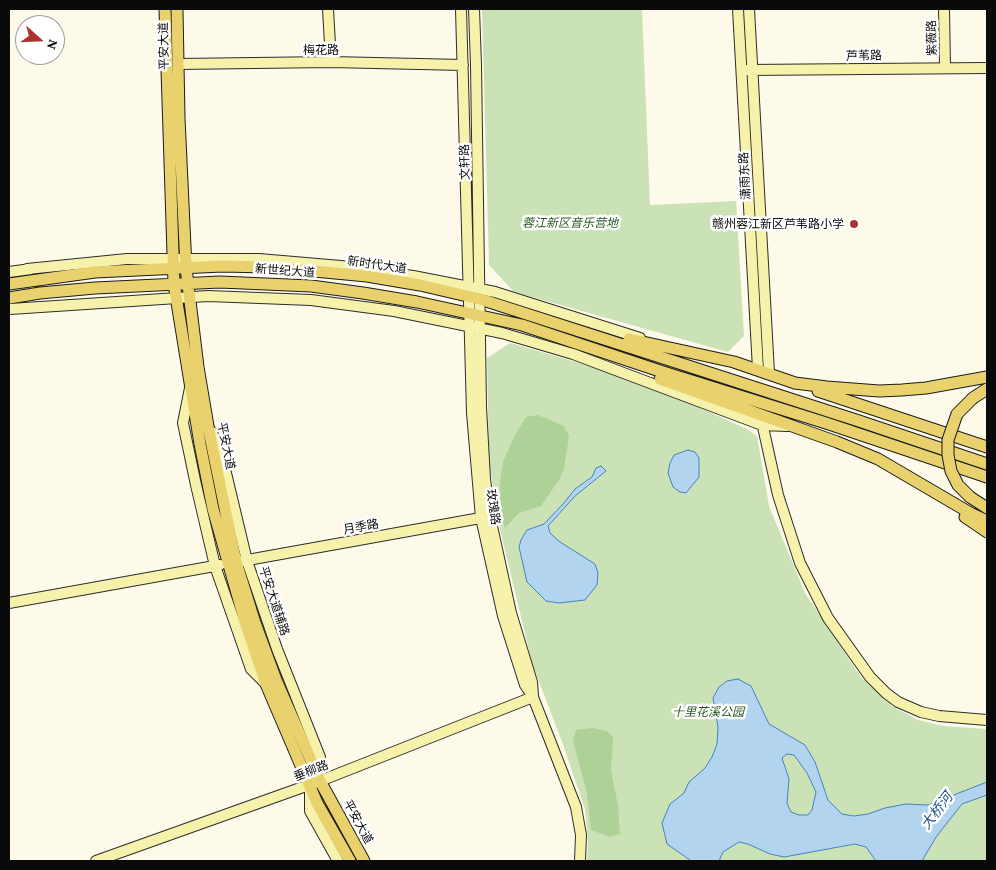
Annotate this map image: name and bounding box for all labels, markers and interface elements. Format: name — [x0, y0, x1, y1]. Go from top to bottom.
north arrow — [15, 15, 65, 65]
street label: 紫薇路 — [924, 20, 940, 56]
street label: 平安大道 — [156, 22, 172, 70]
text: N — [44, 38, 62, 52]
street label: 梅花路 — [303, 43, 339, 57]
street label: 芦苇路 — [846, 48, 882, 64]
street label: 文轩路 — [457, 144, 473, 180]
street label: 潇雨东路 — [737, 152, 753, 200]
park label: 蓉江新区音乐营地 — [522, 216, 618, 230]
place label: 赣州蓉江新区芦苇路小学 — [712, 217, 844, 231]
marker: 赣州蓉江新区芦苇路小学 — [848, 218, 860, 230]
street label: 新时代大道 — [346, 254, 408, 276]
street label: 新世纪大道 — [255, 262, 315, 280]
street label: 平安大道 — [214, 421, 238, 471]
street label: 玫瑰路 — [483, 488, 503, 526]
street label: 月季路 — [342, 517, 380, 537]
street label: 平安大道辅路 — [256, 565, 292, 637]
park label: 十里花溪公园 — [672, 705, 744, 719]
street label: 垂柳路 — [292, 758, 330, 784]
water label: 大桥河 — [918, 789, 956, 833]
street label: 平安大道 — [340, 798, 376, 846]

